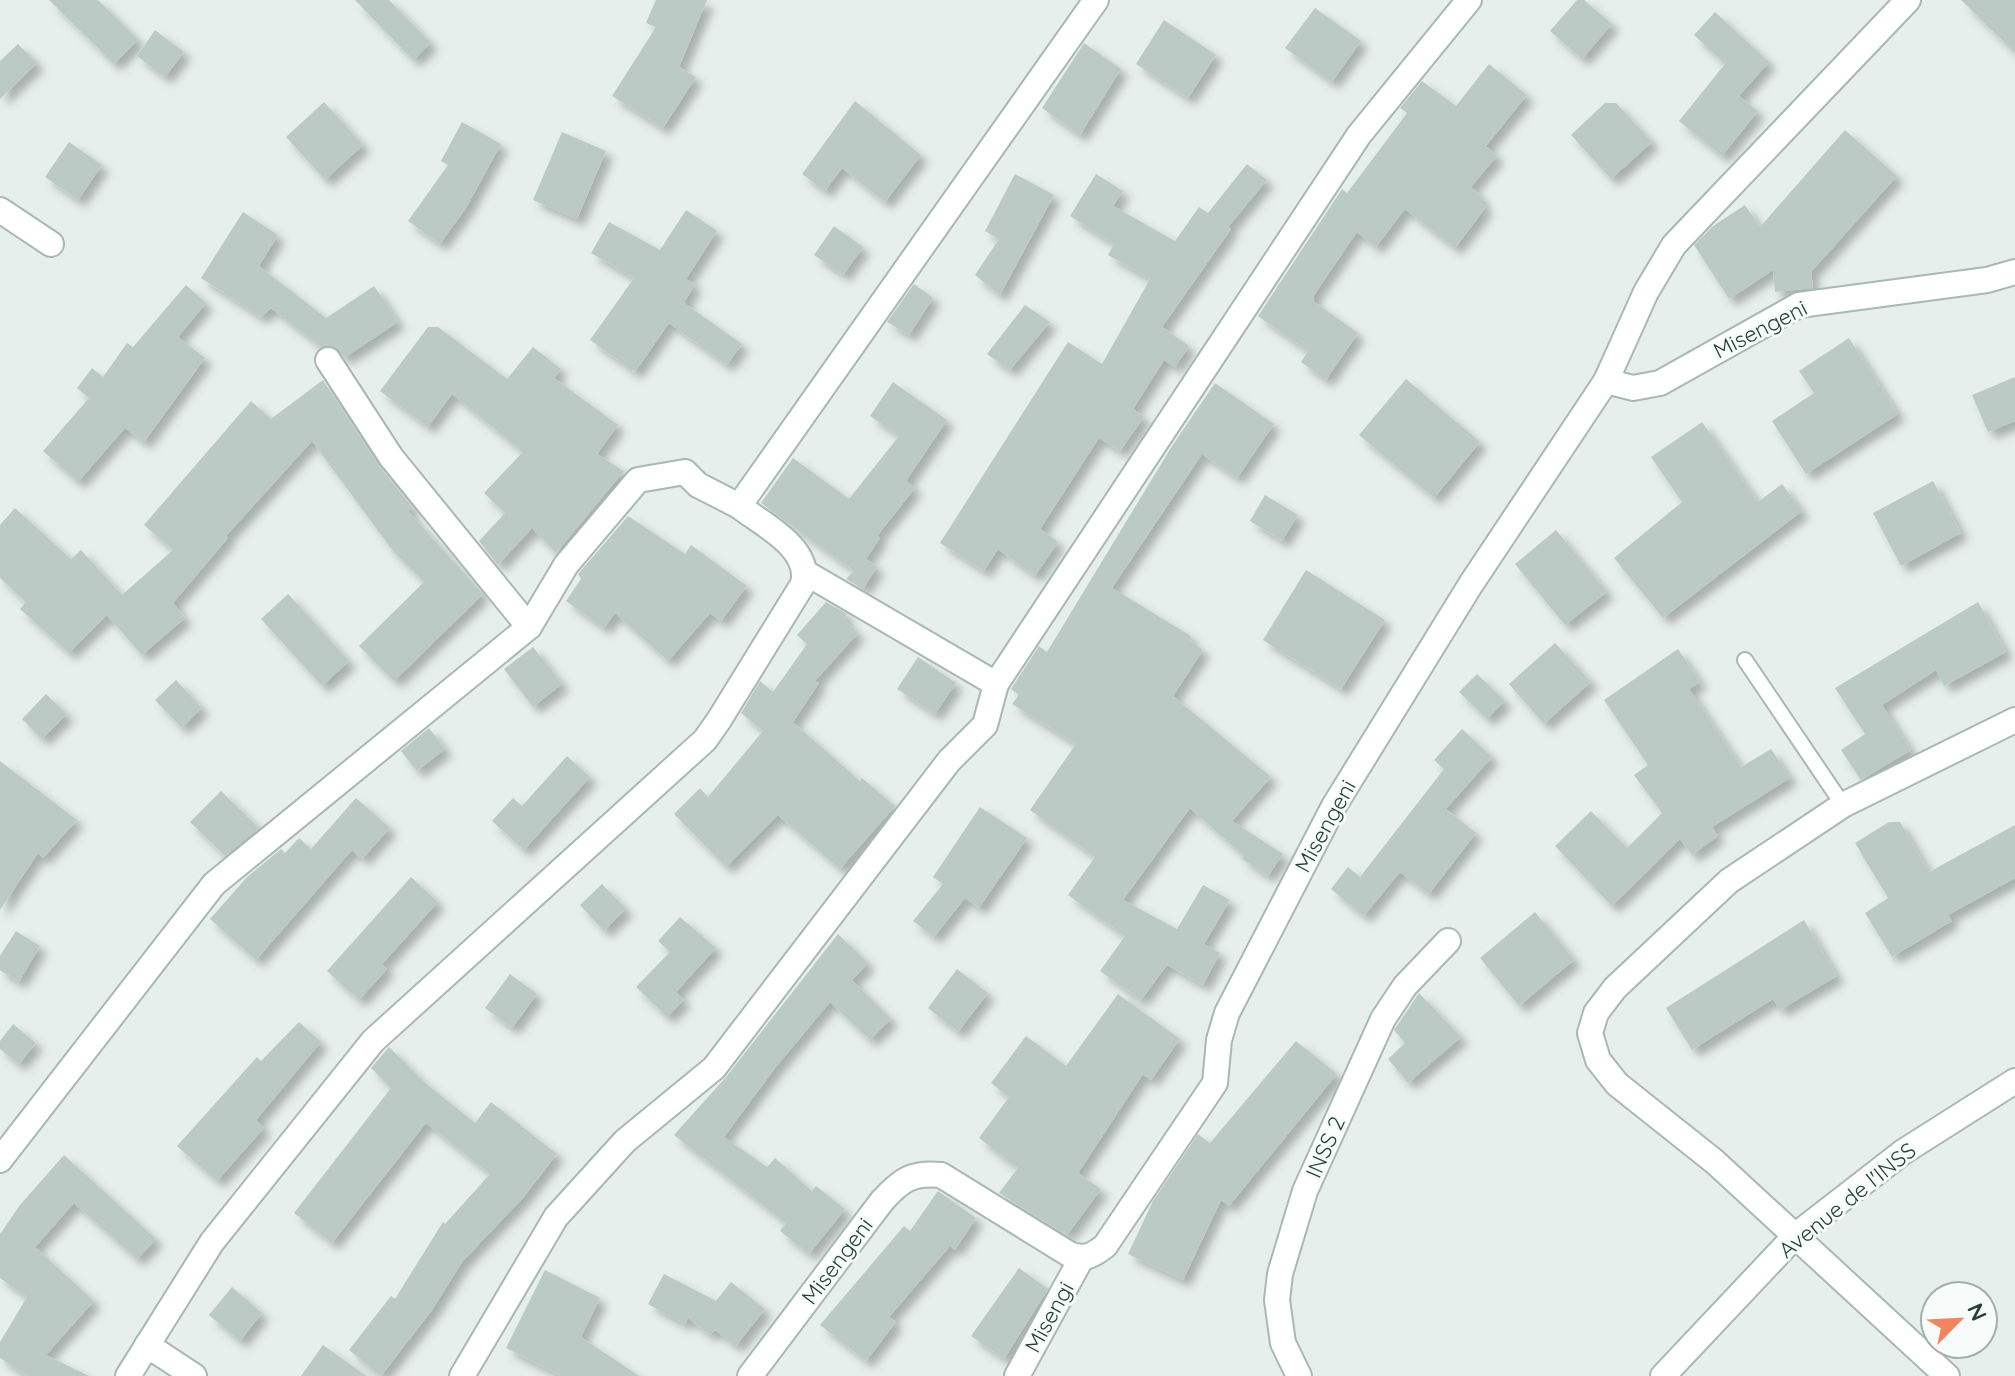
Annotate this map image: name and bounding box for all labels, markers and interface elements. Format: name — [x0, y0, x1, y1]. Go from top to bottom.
street label: Misengeni — [1708, 293, 1812, 365]
street label: Misengeni — [1288, 775, 1362, 877]
street label: INSS 2 — [1299, 1112, 1351, 1182]
street label: Avenue de l'INSS — [1773, 1136, 1921, 1264]
street label: Misengeni — [795, 1212, 879, 1310]
street label: Misengi — [1018, 1277, 1080, 1357]
north arrow — [1919, 1280, 1999, 1360]
text: N — [1961, 1299, 1993, 1325]

